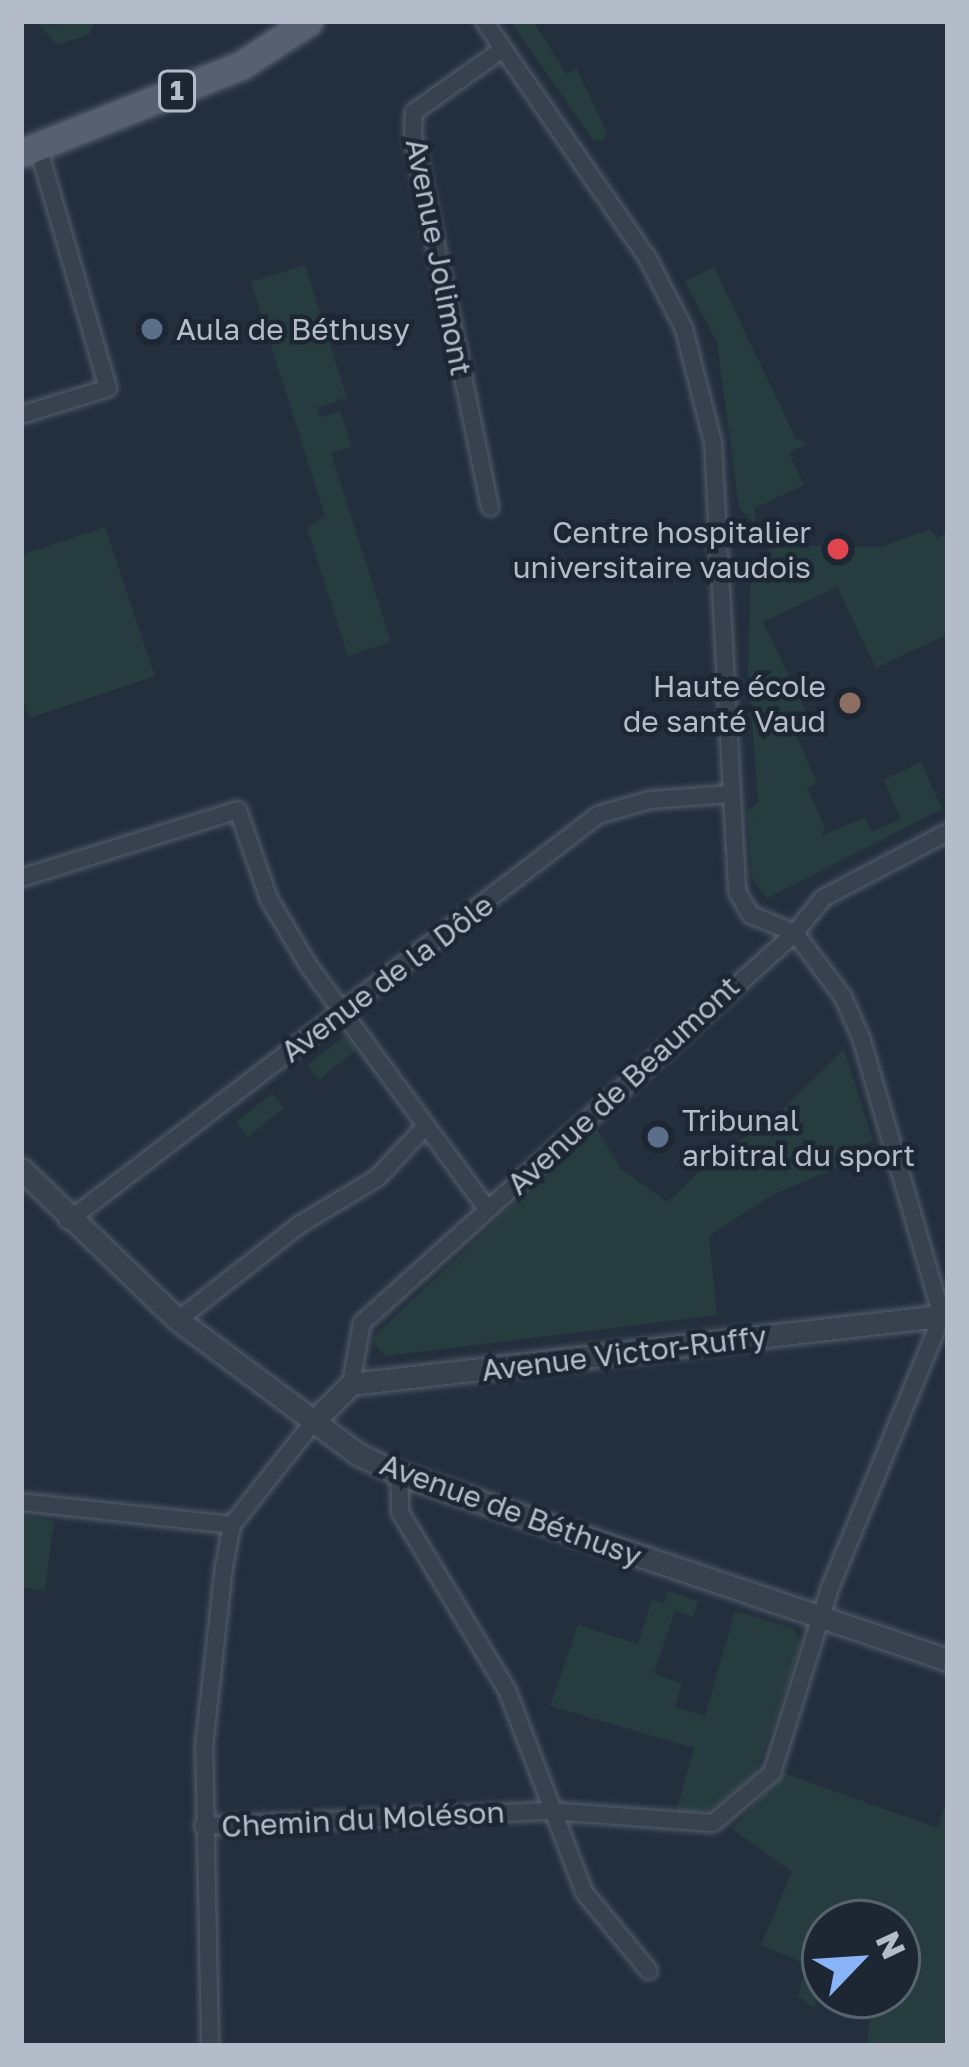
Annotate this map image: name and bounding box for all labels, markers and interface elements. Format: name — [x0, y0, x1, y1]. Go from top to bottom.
road number: 1 — [156, 70, 198, 112]
street label: Avenue Jolimont — [398, 136, 480, 378]
place label: Aula de Béthusy — [176, 311, 410, 347]
marker: Aula de Béthusy — [139, 316, 165, 342]
place label: Centre hospitalier universitaire vaudois — [512, 514, 811, 584]
marker: Centre hospitalier universitaire vaudois — [822, 533, 854, 565]
place label: Haute école de santé Vaud — [623, 668, 826, 738]
marker: Haute école de santé Vaud — [837, 690, 863, 716]
street label: Avenue de la Dôle — [274, 886, 500, 1070]
street label: Avenue de Beaumont — [500, 968, 746, 1202]
place label: Tribunal arbitral du sport — [682, 1102, 915, 1172]
marker: Tribunal arbitral du sport — [645, 1124, 671, 1150]
street label: Avenue Victor-Ruffy — [480, 1318, 768, 1388]
street label: Avenue de Béthusy — [375, 1446, 647, 1574]
street label: Chemin du Moléson — [220, 1794, 506, 1844]
north arrow — [801, 1899, 921, 2019]
text: N — [868, 1925, 914, 1964]

